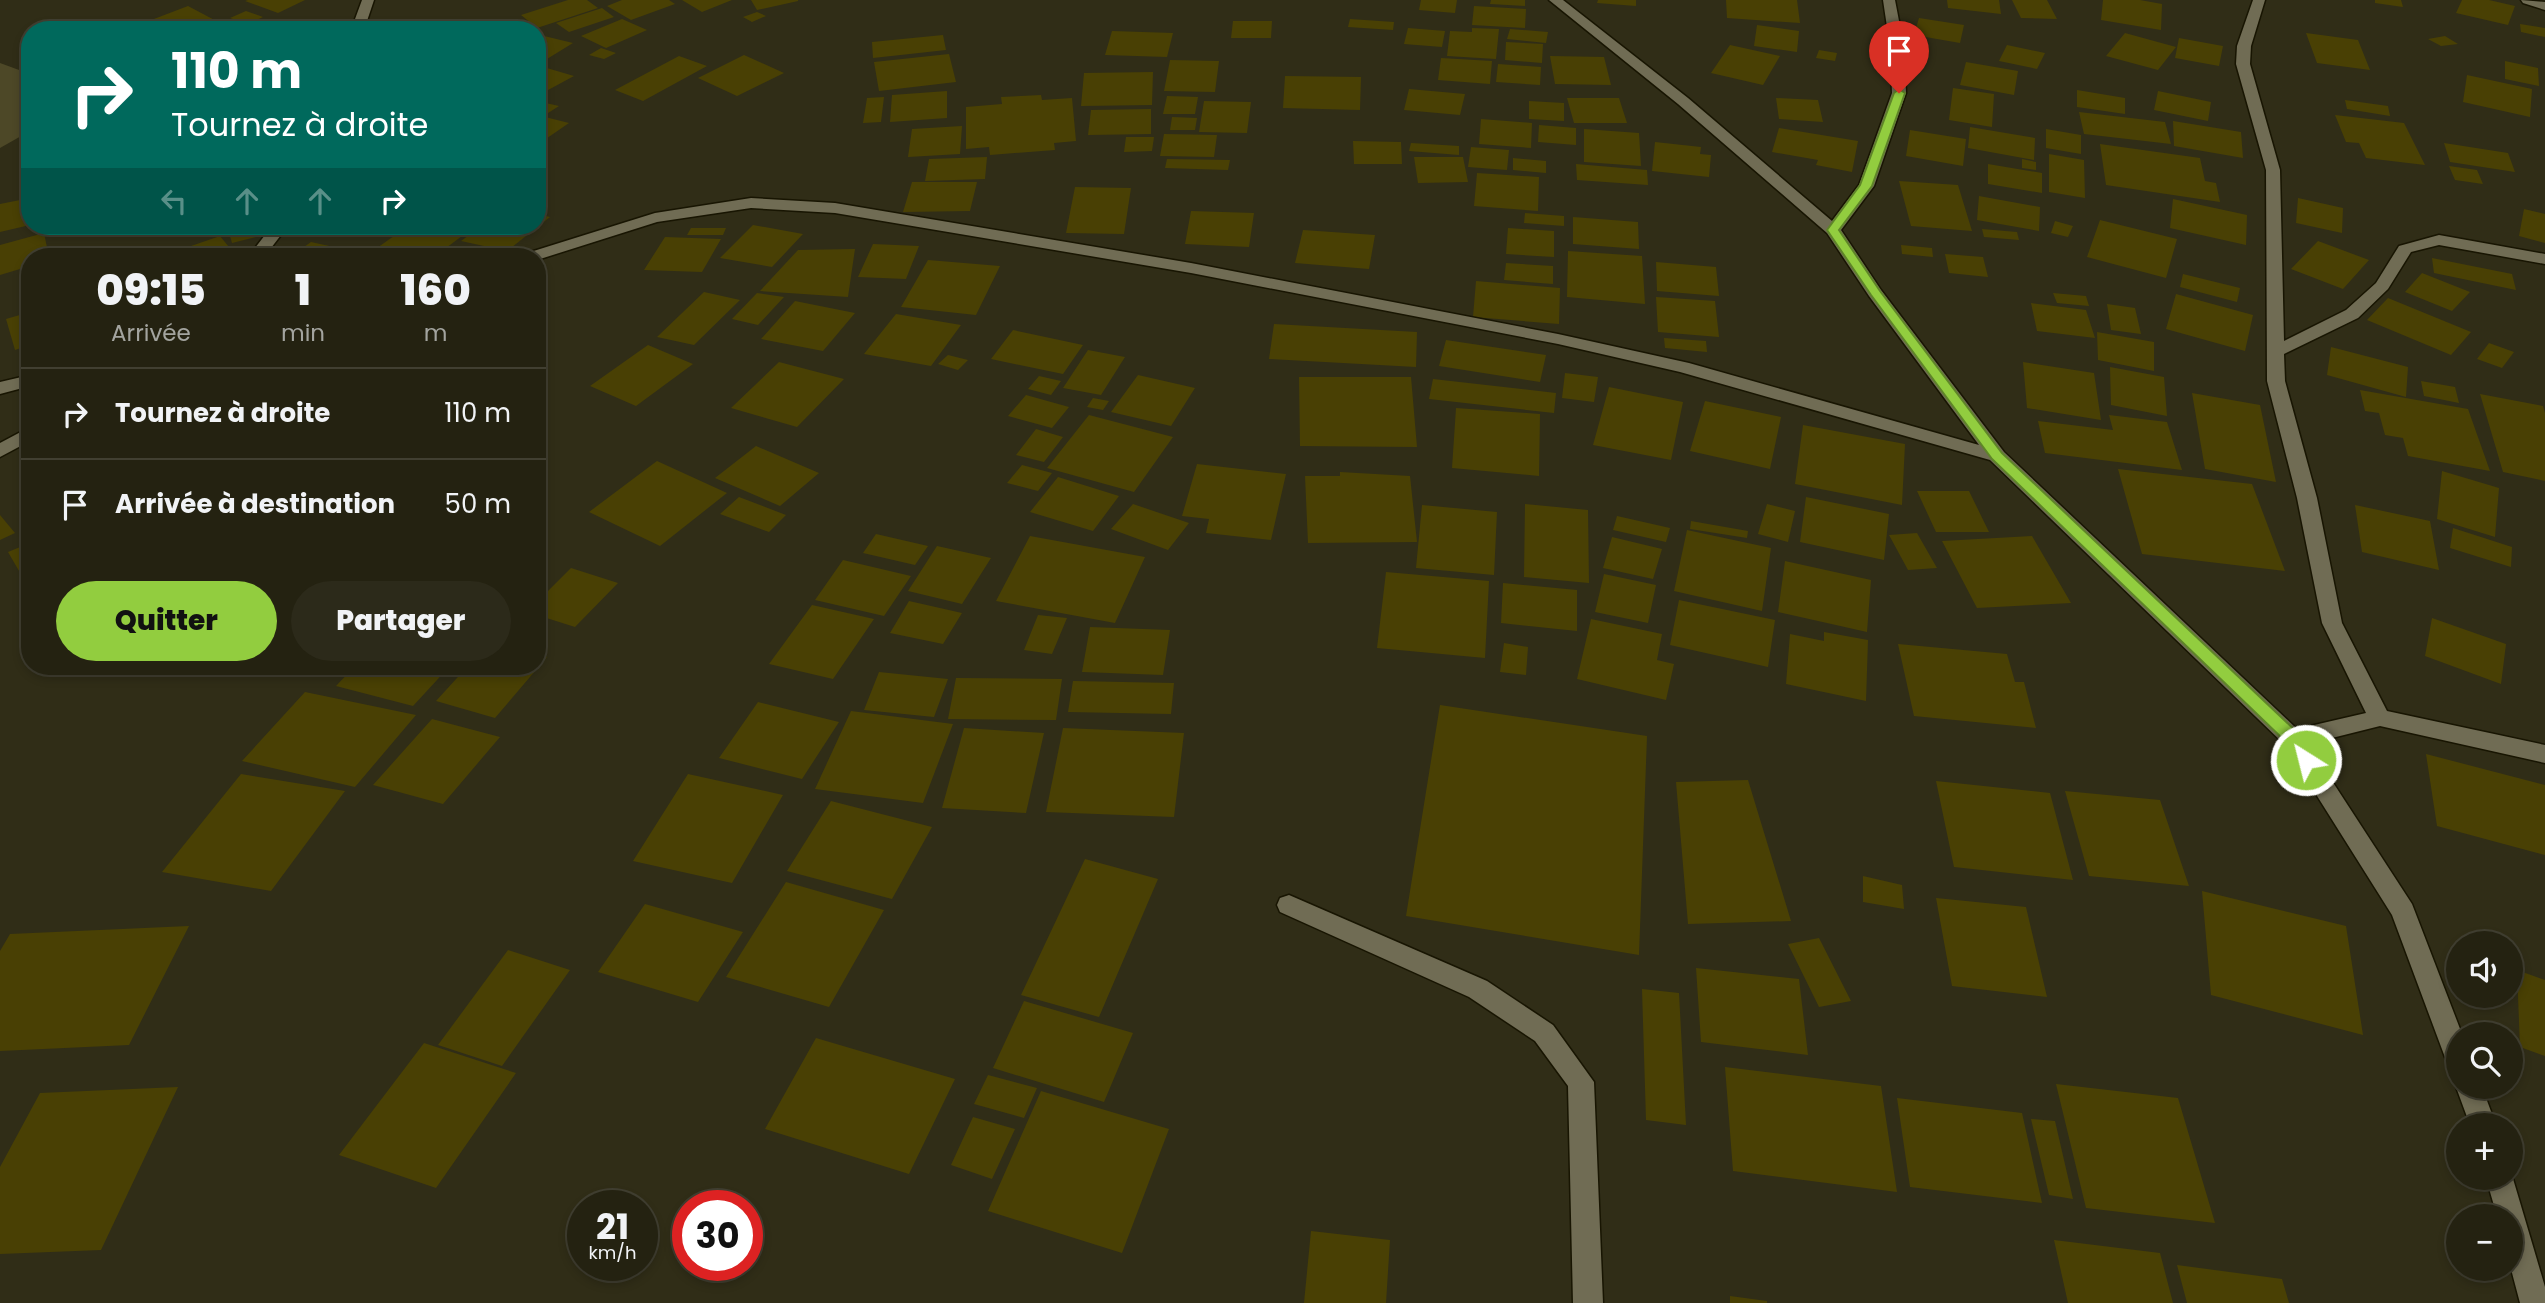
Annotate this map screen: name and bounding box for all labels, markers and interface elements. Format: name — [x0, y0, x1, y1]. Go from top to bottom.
pin — [1869, 21, 1929, 93]
icon: arrive — [1880, 32, 1918, 70]
text: 110 m — [171, 37, 302, 105]
icon: right — [56, 49, 147, 140]
text: Tournez à droite — [171, 102, 428, 147]
icon: left — [155, 182, 193, 220]
icon: ahead — [228, 182, 266, 220]
icon: ahead — [301, 182, 339, 220]
icon: right — [374, 182, 412, 220]
text: 09:15 — [96, 261, 206, 320]
text: 1 — [295, 261, 311, 320]
text: 160 — [400, 261, 471, 320]
text: Arrivée — [111, 317, 191, 349]
text: min — [281, 317, 325, 349]
text: m — [424, 317, 447, 349]
icon: right — [56, 395, 94, 433]
text: Tournez à droite — [115, 395, 330, 431]
text: 110 m — [444, 395, 511, 431]
icon: arrive — [56, 486, 94, 524]
text: Arrivée à destination — [115, 486, 395, 522]
text: 50 m — [445, 486, 511, 522]
button: Quitter — [56, 581, 277, 661]
button: Partager — [291, 581, 511, 661]
position arrow — [2269, 723, 2343, 797]
map controls — [2446, 931, 2523, 1281]
button: sound — [2446, 931, 2523, 1008]
button: search — [2446, 1022, 2523, 1099]
button: + — [2446, 1113, 2523, 1190]
speed limit sign: 30 — [672, 1190, 763, 1281]
text: 21 — [596, 1202, 629, 1251]
button: − — [2446, 1204, 2523, 1281]
text: km/h — [589, 1240, 636, 1265]

